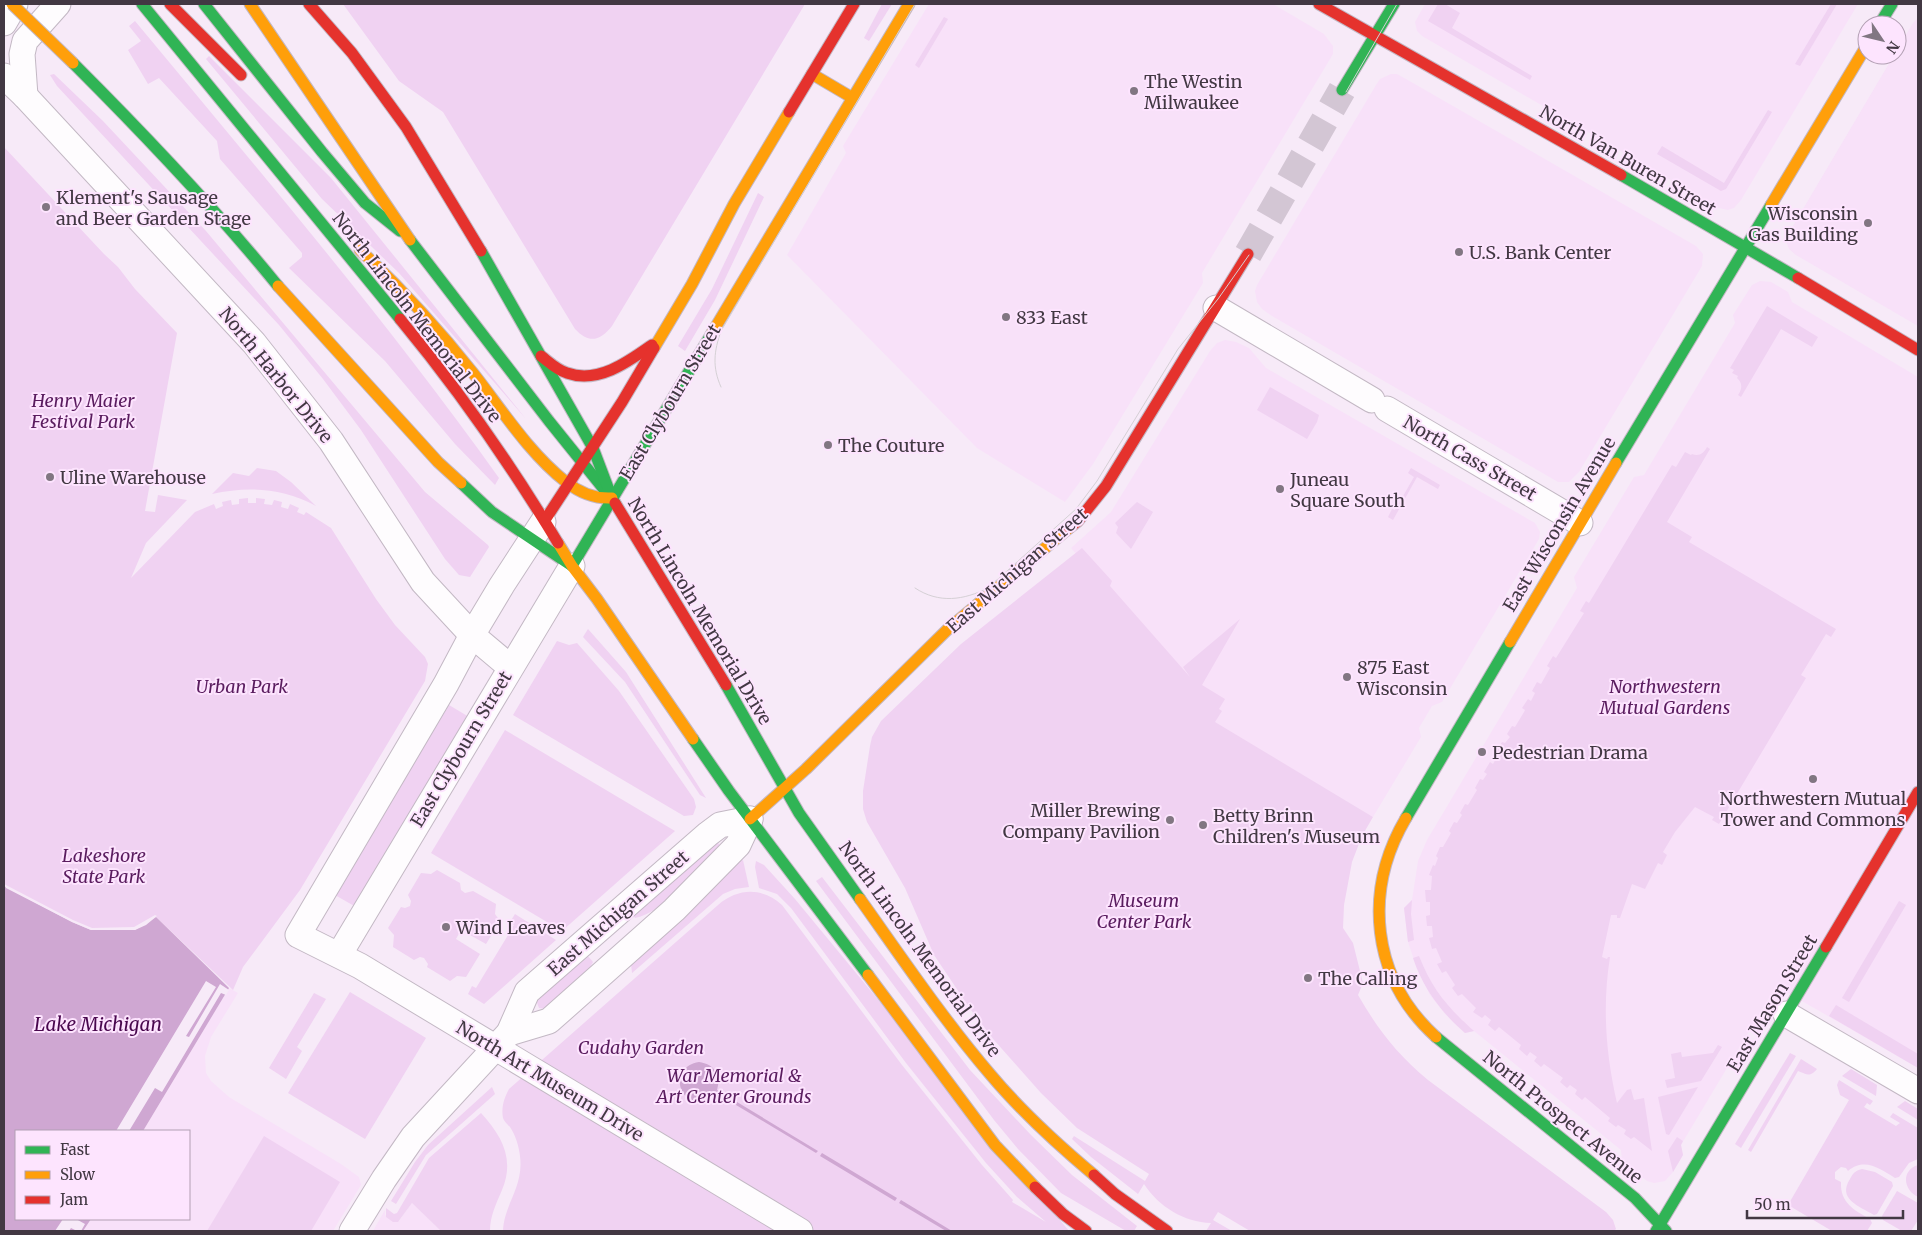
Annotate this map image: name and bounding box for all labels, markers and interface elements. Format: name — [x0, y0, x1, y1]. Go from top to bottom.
north arrow — [1857, 15, 1907, 65]
text: N — [1882, 38, 1903, 57]
place label: The Westin Milwaukee — [1144, 70, 1243, 114]
marker: The Westin Milwaukee — [1128, 85, 1140, 97]
street label: North Van Buren Street — [1536, 100, 1720, 220]
place label: Klement's Sausage and Beer Garden Stage — [56, 186, 251, 230]
marker: Klement's Sausage and Beer Garden Stage — [40, 201, 52, 213]
place label: Wisconsin Gas Building — [1748, 202, 1858, 246]
street label: North Lincoln Memorial Drive — [328, 207, 506, 427]
marker: Wisconsin Gas Building — [1862, 217, 1874, 229]
place label: U.S. Bank Center — [1469, 241, 1611, 264]
marker: U.S. Bank Center — [1453, 246, 1465, 258]
street label: North Harbor Drive — [214, 303, 338, 447]
place label: 833 East — [1016, 306, 1088, 329]
marker: 833 East — [1000, 311, 1012, 323]
street label: East Clybourn Street — [614, 320, 726, 484]
park label: Henry Maier Festival Park — [30, 389, 135, 433]
street label: North Cass Street — [1399, 410, 1541, 506]
street label: East Wisconsin Avenue — [1498, 433, 1620, 615]
place label: The Couture — [838, 434, 945, 457]
marker: The Couture — [822, 439, 834, 451]
place label: Uline Warehouse — [60, 466, 206, 489]
place label: Juneau Square South — [1289, 468, 1405, 512]
marker: Uline Warehouse — [44, 471, 56, 483]
marker: Juneau Square South — [1274, 483, 1286, 495]
street label: North Lincoln Memorial Drive — [623, 493, 777, 729]
street label: East Michigan Street — [942, 502, 1092, 638]
place label: 875 East Wisconsin — [1356, 656, 1447, 700]
street label: East Clybourn Street — [405, 667, 517, 831]
marker: 875 East Wisconsin — [1341, 671, 1353, 683]
park label: Urban Park — [196, 675, 288, 698]
park label: Northwestern Mutual Gardens — [1599, 675, 1730, 719]
place label: Pedestrian Drama — [1492, 741, 1648, 764]
marker: Pedestrian Drama — [1476, 746, 1488, 758]
marker: Northwestern Mutual Tower and Commons — [1807, 773, 1819, 785]
place label: Northwestern Mutual Tower and Commons — [1720, 787, 1907, 831]
place label: Miller Brewing Company Pavilion — [1003, 799, 1160, 843]
place label: Betty Brinn Children's Museum — [1213, 804, 1380, 848]
marker: Miller Brewing Company Pavilion — [1164, 814, 1176, 826]
marker: Betty Brinn Children's Museum — [1197, 819, 1209, 831]
street label: North Lincoln Memorial Drive — [834, 837, 1006, 1061]
park label: Lakeshore State Park — [62, 844, 146, 888]
street label: East Michigan Street — [543, 845, 693, 981]
park label: Museum Center Park — [1096, 889, 1192, 933]
place label: Wind Leaves — [455, 916, 566, 939]
marker: Wind Leaves — [440, 921, 452, 933]
street label: East Mason Street — [1722, 930, 1822, 1076]
place label: The Calling — [1318, 967, 1417, 990]
marker: The Calling — [1302, 972, 1314, 984]
water label: Lake Michigan — [34, 1012, 162, 1036]
street label: North Art Museum Drive — [452, 1016, 648, 1146]
park label: Cudahy Garden — [578, 1036, 704, 1059]
street label: North Prospect Avenue — [1479, 1046, 1647, 1188]
park label: War Memorial & Art Center Grounds — [654, 1064, 812, 1108]
legend — [15, 1130, 190, 1220]
text: Fast — [60, 1140, 90, 1159]
text: Slow — [60, 1165, 95, 1184]
scale bar — [1747, 1188, 1903, 1220]
text: Jam — [59, 1190, 88, 1209]
text: 50 m — [1754, 1195, 1791, 1214]

